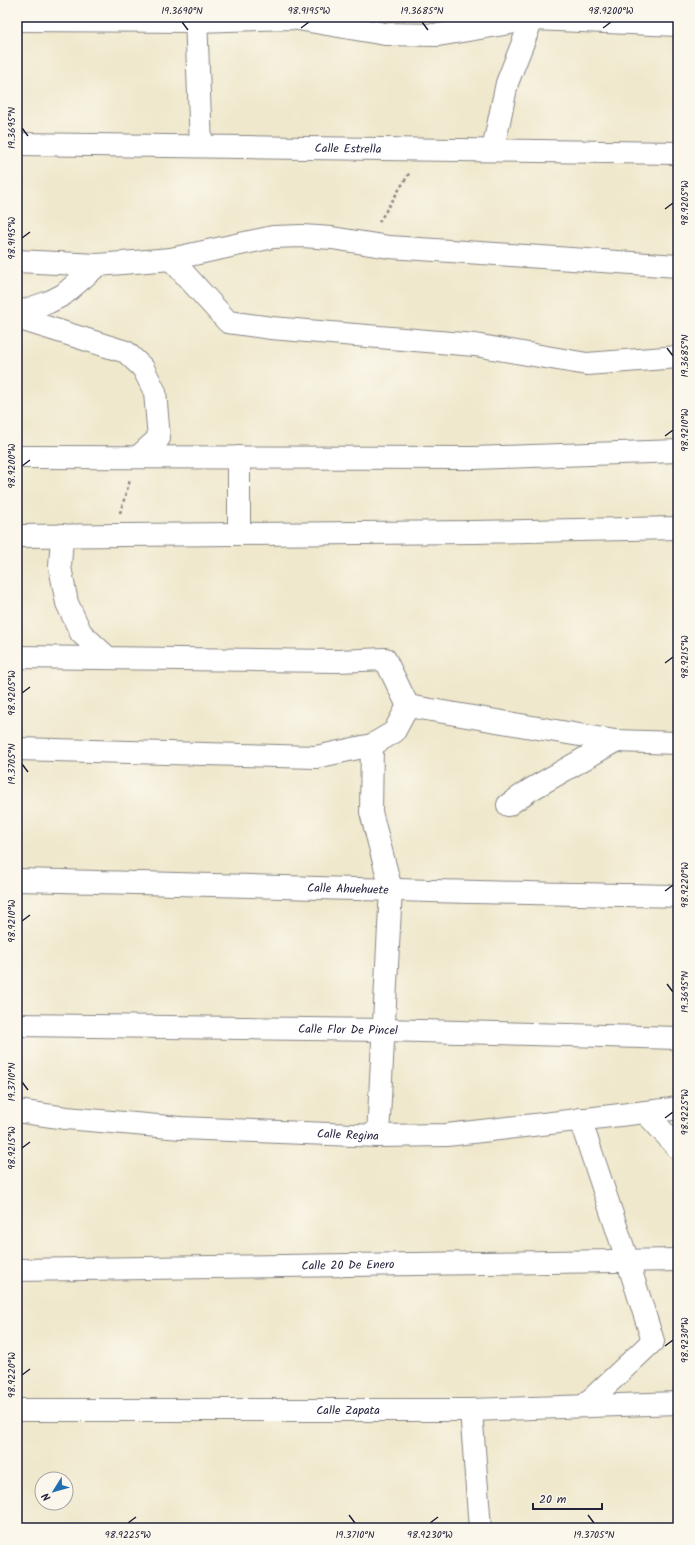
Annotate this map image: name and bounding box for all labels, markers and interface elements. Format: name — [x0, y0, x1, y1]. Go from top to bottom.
text: 19.3690°N — [161, 3, 203, 19]
text: 98.9195°W — [288, 3, 331, 19]
text: 19.3685°N — [400, 3, 444, 19]
text: 98.9200°W — [588, 3, 634, 19]
text: 19.3695°N — [4, 107, 20, 149]
street label: Calle Estrella — [314, 139, 382, 158]
text: 98.9205°W — [677, 180, 693, 226]
text: 98.9195°W — [4, 216, 20, 259]
text: 19.3685°N — [677, 334, 693, 378]
text: 98.9210°W — [677, 408, 693, 452]
text: 98.9200°W — [4, 443, 20, 489]
text: 98.9215°W — [677, 635, 693, 679]
text: 98.9205°W — [4, 670, 20, 716]
text: 19.3705°N — [4, 743, 20, 785]
text: 98.9220°W — [677, 862, 693, 908]
street label: Calle Ahuehuete — [307, 878, 390, 899]
text: 98.9210°W — [4, 899, 20, 943]
text: 19.3695°N — [677, 971, 693, 1013]
street label: Calle Flor De Pincel — [298, 1019, 398, 1040]
text: 19.3710°N — [4, 1062, 20, 1102]
text: 98.9225°W — [677, 1089, 693, 1135]
street label: Calle Regina — [317, 1124, 380, 1146]
text: 98.9215°W — [4, 1126, 20, 1170]
street label: Calle 20 De Enero — [301, 1255, 395, 1275]
text: 98.9230°W — [677, 1317, 693, 1363]
text: 98.9220°W — [4, 1352, 20, 1398]
street label: Calle Zapata — [316, 1401, 380, 1420]
north arrow — [34, 1471, 74, 1511]
scale bar — [533, 1485, 602, 1511]
text: N — [38, 1488, 56, 1505]
text: 20 m — [539, 1490, 567, 1509]
text: 98.9225°W — [105, 1527, 151, 1543]
text: 19.3710°N — [335, 1527, 375, 1543]
text: 98.9230°W — [407, 1527, 453, 1543]
text: 19.3705°N — [573, 1527, 615, 1543]

